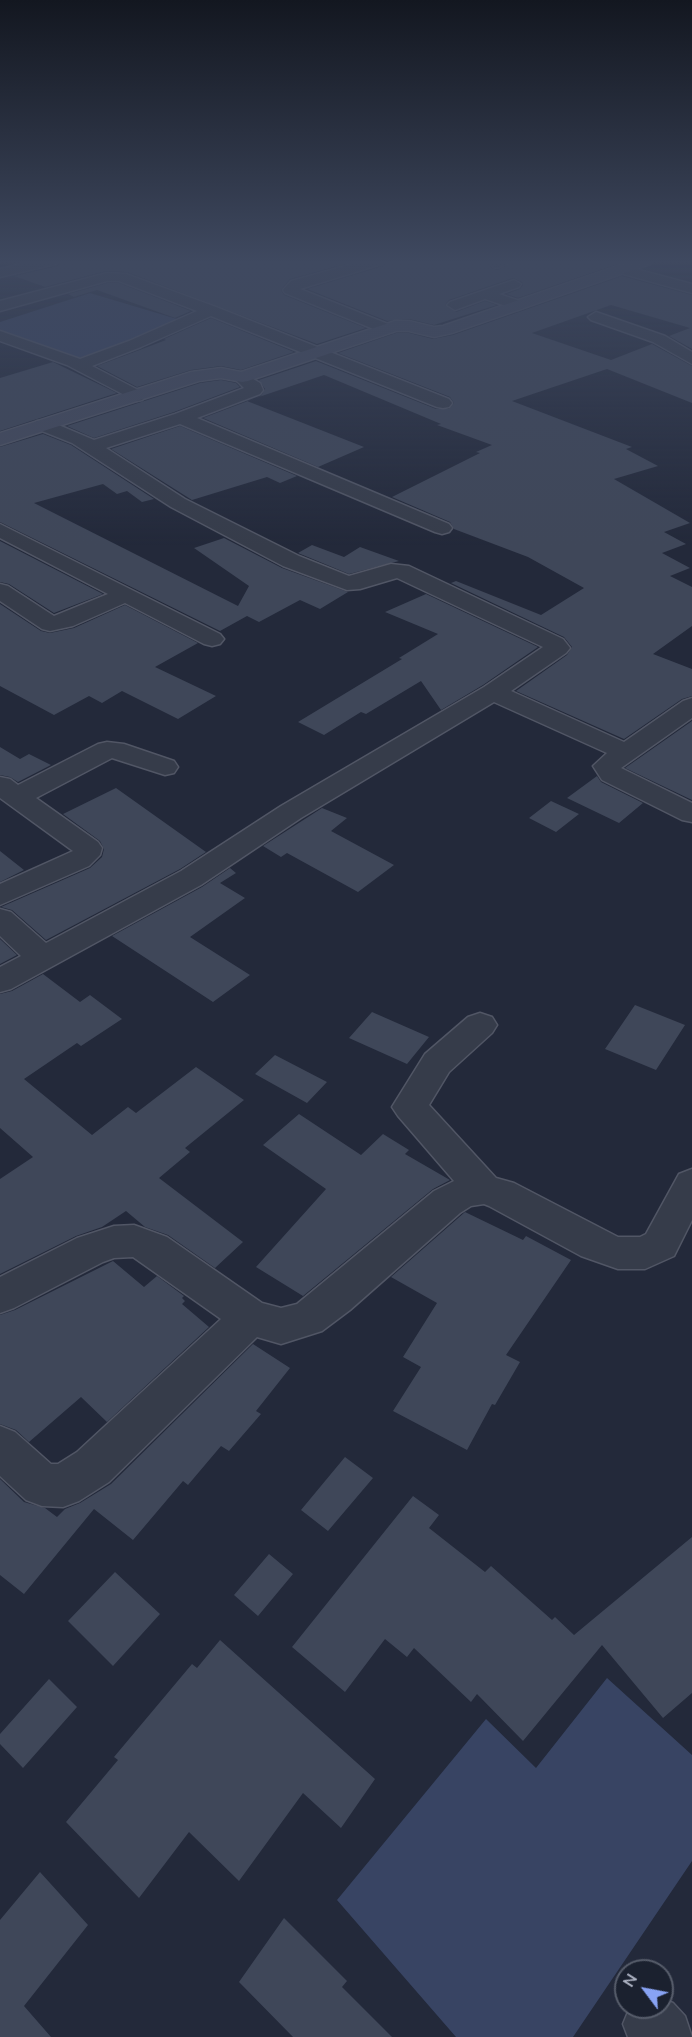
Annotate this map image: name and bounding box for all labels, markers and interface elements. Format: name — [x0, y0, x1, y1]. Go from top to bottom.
north arrow — [614, 1959, 674, 2019]
text: N — [618, 1970, 643, 1991]

